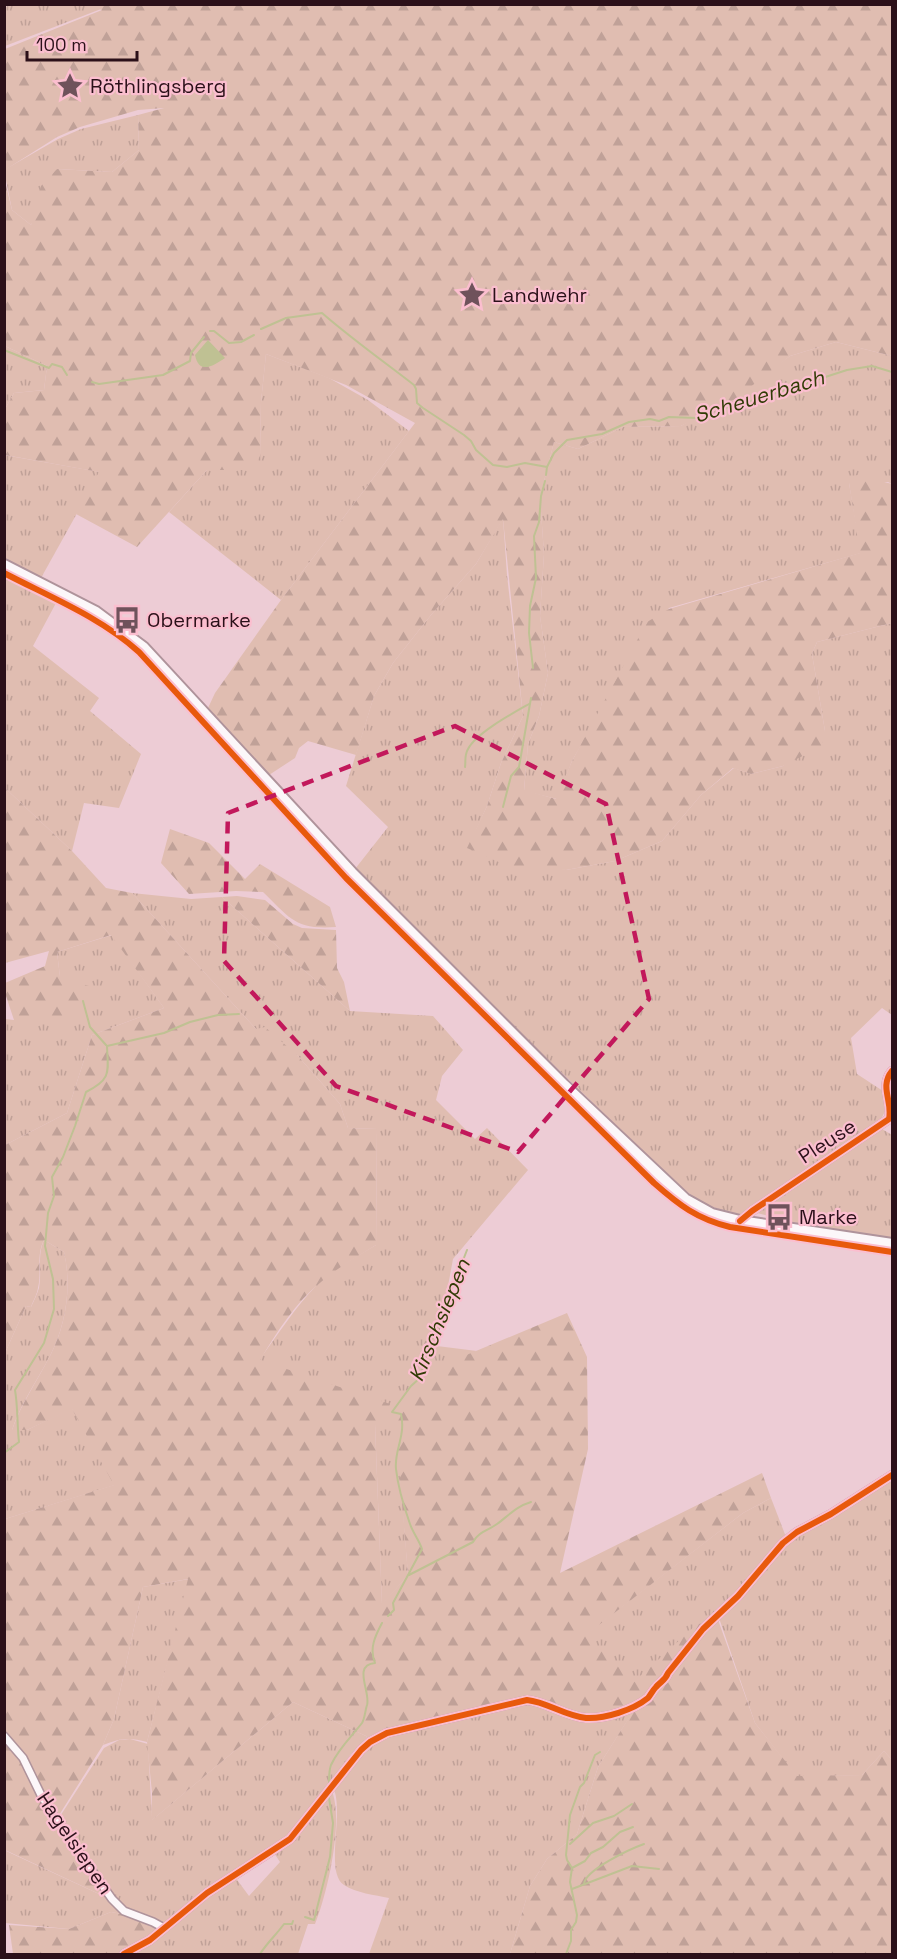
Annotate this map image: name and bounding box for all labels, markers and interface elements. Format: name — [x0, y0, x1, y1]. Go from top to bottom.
scale bar — [27, 24, 136, 62]
text: 100 m — [36, 33, 87, 56]
place icon: Röthlingsberg — [55, 71, 85, 101]
place label: Röthlingsberg — [90, 73, 226, 99]
place icon: Landwehr — [457, 280, 487, 310]
place label: Landwehr — [492, 282, 587, 308]
water label: Scheuerbach — [691, 363, 828, 429]
bus stop icon: Obermarke — [112, 605, 142, 635]
place label: Obermarke — [147, 607, 251, 633]
street label: Pleuse — [793, 1113, 861, 1169]
bus stop icon: Marke — [764, 1202, 794, 1232]
place label: Marke — [799, 1204, 857, 1230]
water label: Kirschsiepen — [402, 1254, 476, 1385]
street label: Hagelsiepen — [31, 1787, 119, 1899]

